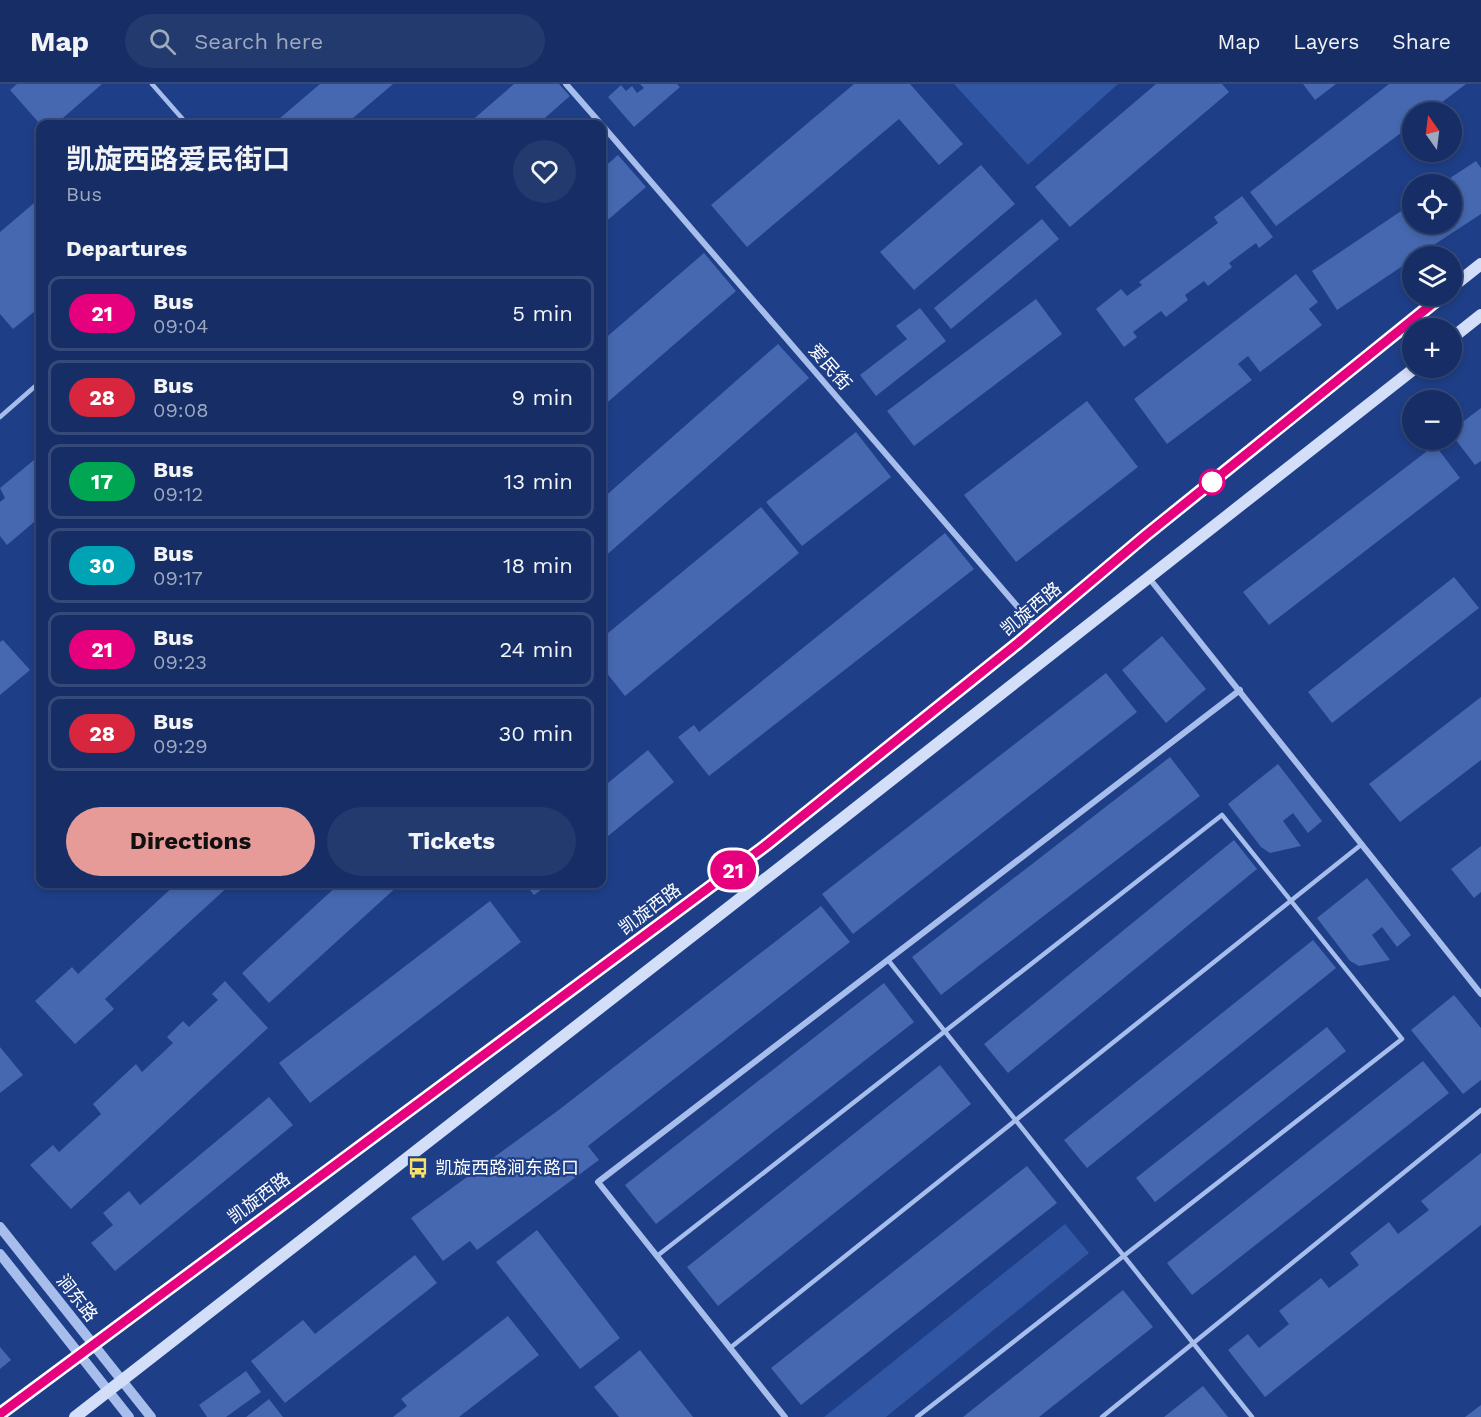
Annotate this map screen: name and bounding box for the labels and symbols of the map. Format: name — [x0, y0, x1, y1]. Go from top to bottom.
north arrow — [1402, 102, 1462, 162]
street label: 爱民街 — [805, 339, 856, 394]
unlabelled marker — [1199, 469, 1225, 495]
street label: 凯旋西路 — [996, 577, 1065, 640]
line badge: 21 — [706, 850, 760, 890]
street label: 凯旋西路 — [615, 879, 685, 939]
bus stop icon: 凯旋西路涧东路口 — [406, 1156, 430, 1180]
place label: 凯旋西路涧东路口 — [435, 1157, 579, 1178]
street label: 凯旋西路 — [224, 1168, 294, 1228]
street label: 涧东路 — [52, 1270, 102, 1325]

